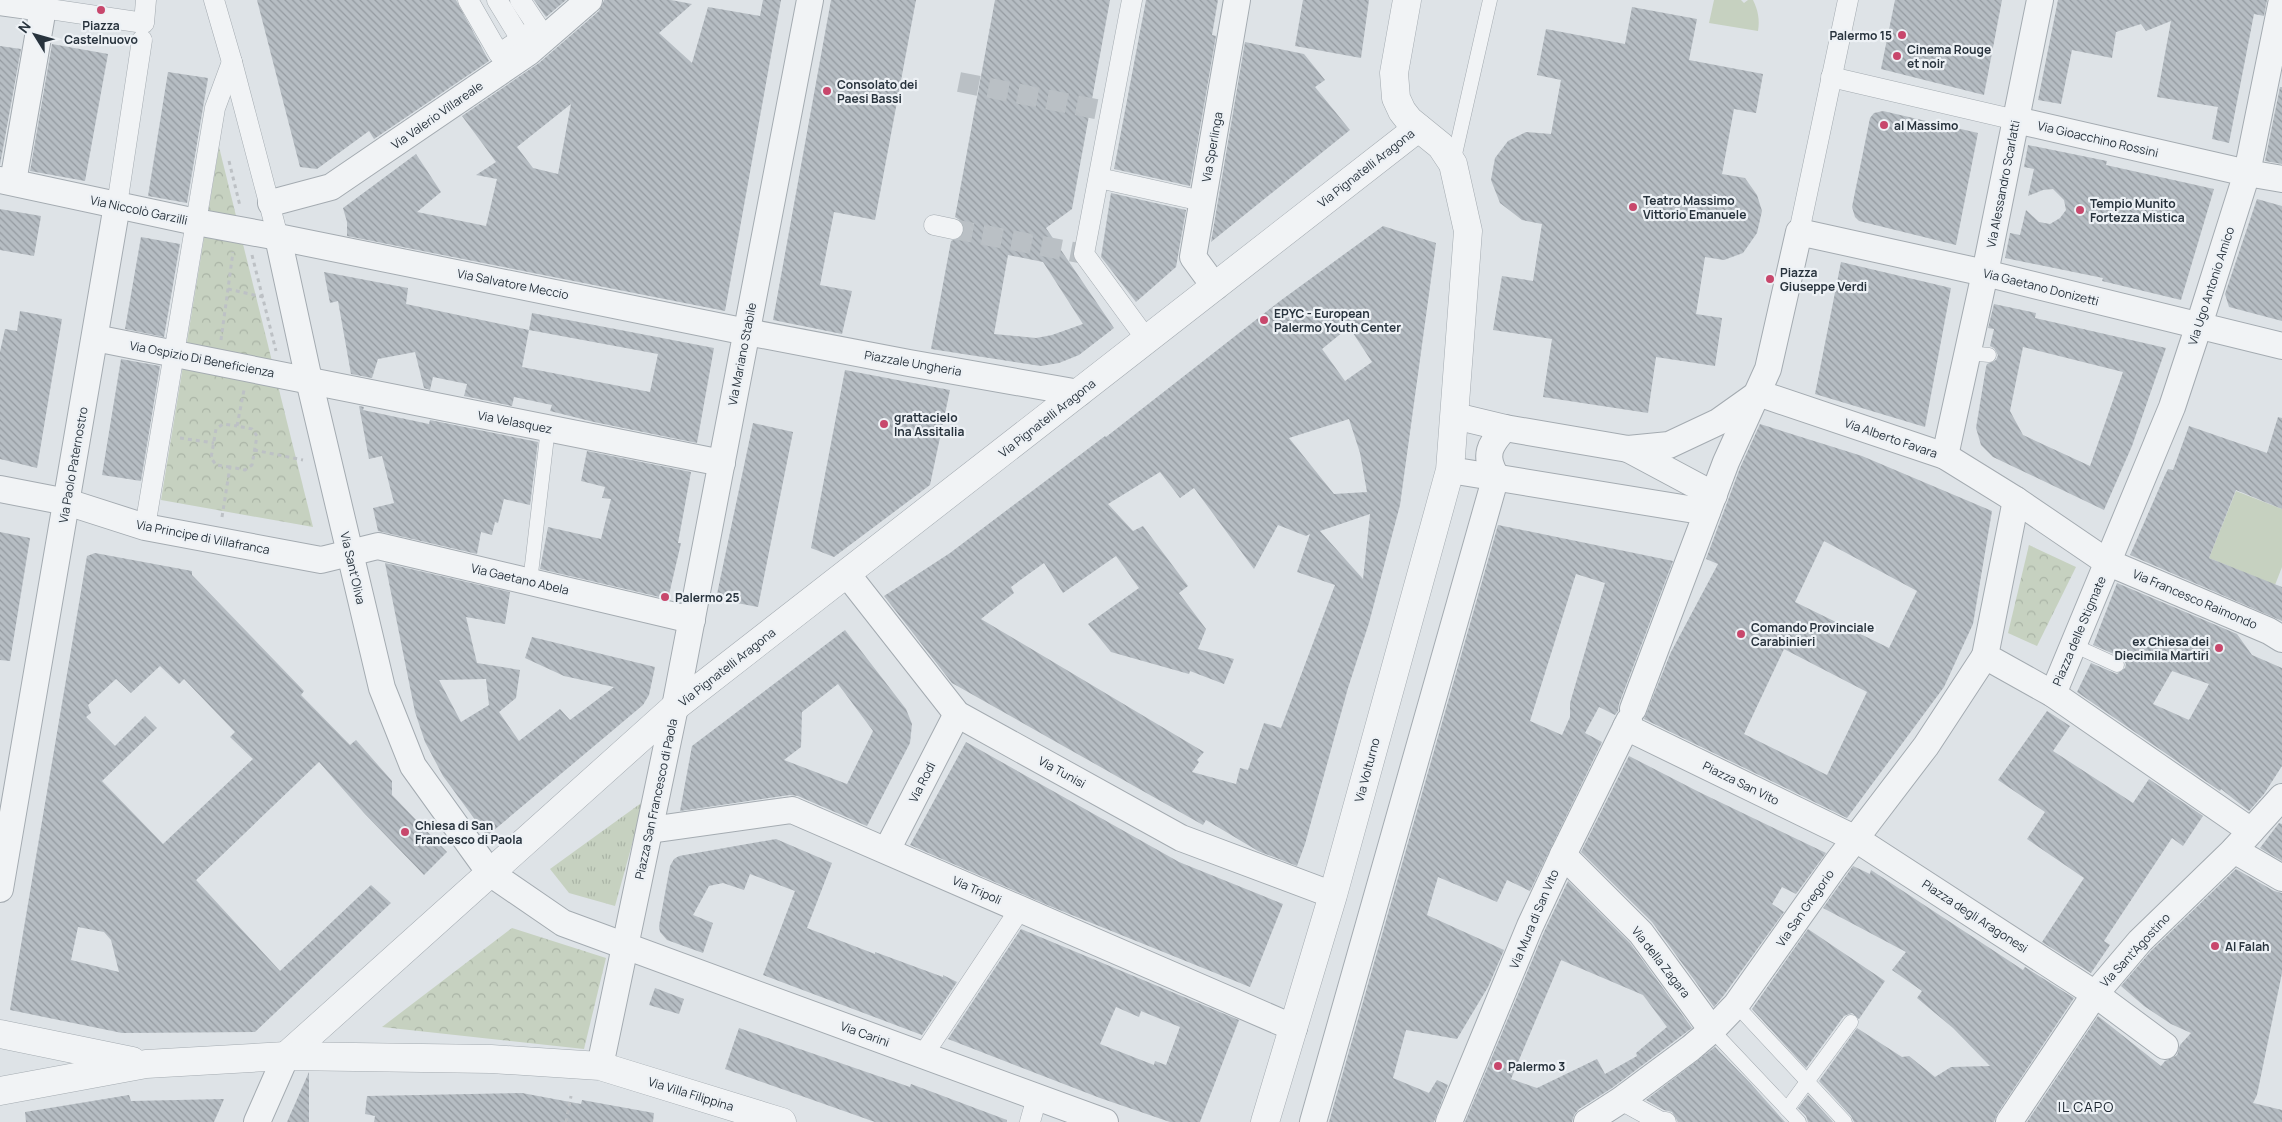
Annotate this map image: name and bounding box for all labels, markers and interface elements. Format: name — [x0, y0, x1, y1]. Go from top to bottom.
marker: Piazza Castelnuovo — [95, 4, 107, 16]
north arrow — [10, 10, 60, 60]
text: N — [14, 17, 35, 37]
place label: Piazza Castelnuovo — [64, 17, 138, 48]
place label: Palermo 15 — [1829, 27, 1892, 44]
marker: Palermo 15 — [1896, 29, 1908, 41]
place label: Cinema Rouge et noir — [1907, 41, 1991, 72]
marker: Cinema Rouge et noir — [1891, 50, 1903, 62]
place label: Consolato dei Paesi Bassi — [837, 76, 918, 107]
street label: Via Valerio Villareale — [388, 77, 486, 153]
marker: Consolato dei Paesi Bassi — [821, 85, 833, 97]
street label: Via Sperlinga — [1197, 110, 1227, 184]
place label: al Massimo — [1894, 117, 1958, 134]
street label: Via Gioacchino Rossini — [2036, 117, 2160, 161]
marker: al Massimo — [1878, 119, 1890, 131]
street label: Via Alessandro Scarlatti — [1982, 119, 2024, 249]
street label: Via Pignatelli Aragona — [1314, 125, 1418, 211]
street label: Via Niccolò Garzilli — [89, 191, 189, 229]
place label: Teatro Massimo Vittorio Emanuele — [1643, 192, 1746, 223]
place label: Tempio Munito Fortezza Mistica — [2090, 195, 2185, 226]
marker: Teatro Massimo Vittorio Emanuele — [1627, 201, 1639, 213]
marker: Tempio Munito Fortezza Mistica — [2074, 204, 2086, 216]
street label: Via Ugo Antonio Amico — [2184, 224, 2238, 348]
place label: Piazza Giuseppe Verdi — [1780, 264, 1867, 295]
street label: Via Gaetano Donizetti — [1981, 264, 2101, 310]
street label: Via Salvatore Meccio — [456, 265, 570, 303]
marker: Piazza Giuseppe Verdi — [1764, 273, 1776, 285]
street label: Via Mariano Stabile — [724, 301, 760, 407]
place label: EPYC - European Palermo Youth Center — [1274, 305, 1401, 336]
marker: EPYC - European Palermo Youth Center — [1258, 314, 1270, 326]
street label: Via Ospizio Di Beneficienza — [128, 337, 276, 381]
street label: Piazzale Ungheria — [863, 346, 963, 380]
street label: Via Pignatelli Aragona — [995, 375, 1099, 461]
street label: Via Paolo Paternostro — [54, 405, 92, 525]
street label: Via Velasquez — [476, 406, 554, 438]
place label: grattacielo Ina Assitalia — [894, 409, 964, 440]
street label: Via Alberto Favara — [1842, 414, 1940, 462]
marker: grattacielo Ina Assitalia — [878, 418, 890, 430]
street label: Via Principe di Villafranca — [135, 516, 271, 558]
street label: Via Sant'Oliva — [336, 530, 370, 606]
street label: Via Gaetano Abela — [469, 559, 571, 599]
street label: Via Francesco Raimondo — [2130, 565, 2260, 633]
street label: Piazza delle Stigmate — [2048, 573, 2110, 689]
place label: Palermo 25 — [675, 589, 739, 606]
marker: Palermo 25 — [659, 591, 671, 603]
place label: Comando Provinciale Carabinieri — [1751, 619, 1874, 650]
street label: Via Pignatelli Aragona — [675, 624, 779, 710]
marker: Comando Provinciale Carabinieri — [1735, 628, 1747, 640]
place label: ex Chiesa dei Diecimila Martiri — [2114, 633, 2209, 664]
marker: ex Chiesa dei Diecimila Martiri — [2213, 642, 2225, 654]
street label: Piazza San Francesco di Paola — [631, 717, 681, 881]
street label: Via Volturno — [1350, 736, 1384, 804]
street label: Via Tunisi — [1035, 752, 1089, 792]
street label: Piazza San Vito — [1700, 757, 1782, 809]
street label: Via Rodi — [905, 759, 939, 805]
place label: Chiesa di San Francesco di Paola — [415, 817, 523, 848]
marker: Chiesa di San Francesco di Paola — [399, 826, 411, 838]
street label: Via San Gregorio — [1772, 866, 1838, 950]
street label: Via Mura di San Vito — [1505, 867, 1563, 971]
street label: Via Tripoli — [950, 872, 1004, 908]
street label: Piazza degli Aragonesi — [1919, 875, 2031, 957]
street label: Via Sant'Agostino — [2096, 909, 2174, 991]
street label: Via della Zagara — [1628, 923, 1694, 1001]
place label: Al Falah — [2225, 938, 2270, 955]
marker: Al Falah — [2209, 940, 2221, 952]
street label: Via Carini — [838, 1017, 892, 1051]
place label: Palermo 3 — [1508, 1058, 1565, 1075]
marker: Palermo 3 — [1492, 1060, 1504, 1072]
street label: Via Villa Filippina — [646, 1073, 736, 1115]
district label: IL CAPO — [2058, 1097, 2114, 1116]

